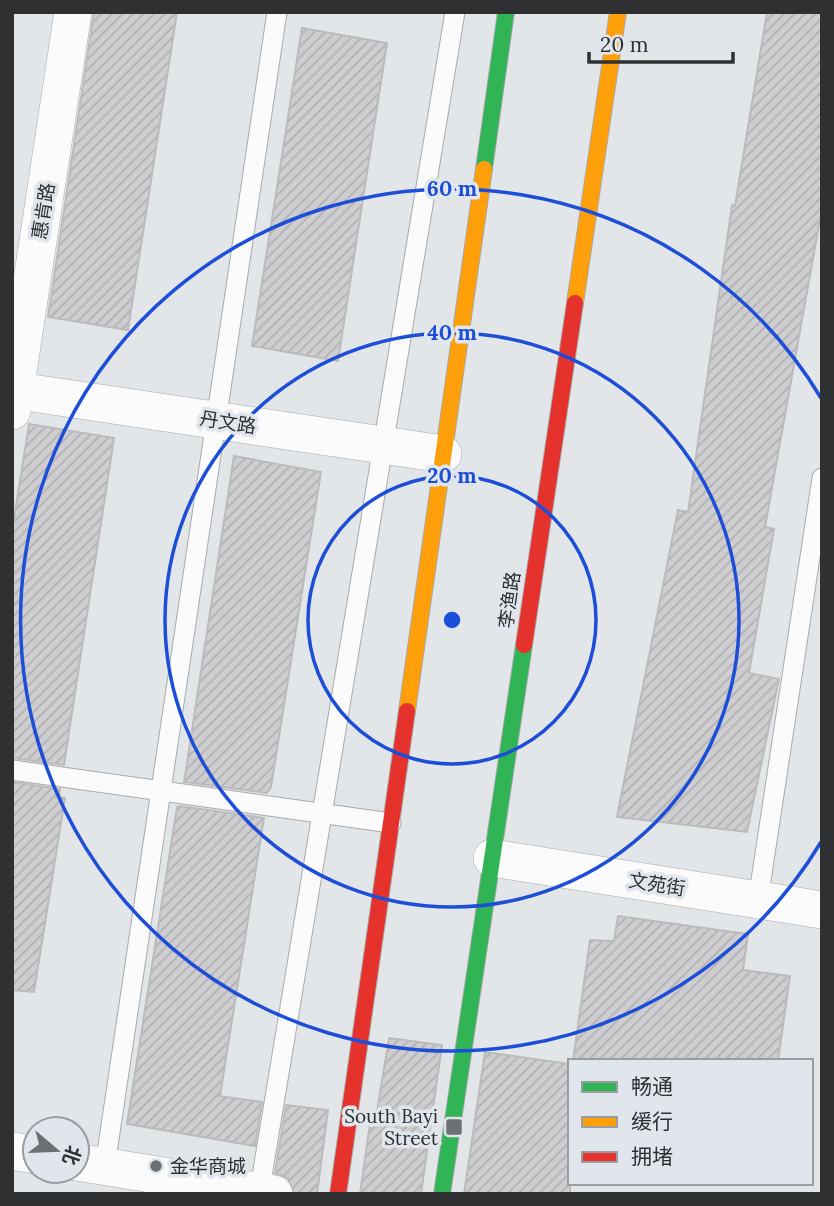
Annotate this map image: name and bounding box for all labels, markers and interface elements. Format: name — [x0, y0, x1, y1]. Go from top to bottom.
scale bar — [589, 21, 732, 65]
text: 20 m — [600, 31, 649, 58]
text: 60 m — [427, 175, 477, 202]
street label: 惠肯路 — [27, 181, 59, 241]
text: 40 m — [427, 319, 477, 346]
street label: 丹文路 — [198, 406, 258, 438]
text: 20 m — [427, 462, 477, 489]
street label: 李渔路 — [493, 570, 525, 630]
centre of rings — [440, 608, 464, 632]
street label: 文苑街 — [627, 868, 687, 900]
legend — [568, 1059, 813, 1185]
text: 畅通 — [631, 1073, 673, 1100]
place label: South Bayi Street — [344, 1104, 439, 1150]
text: 缓行 — [631, 1108, 673, 1135]
north arrow — [21, 1115, 91, 1185]
marker: South Bayi Street — [444, 1117, 464, 1137]
text: 北 — [58, 1143, 87, 1168]
text: 拥堵 — [631, 1143, 673, 1170]
place label: 金华商城 — [170, 1154, 246, 1178]
marker: 金华商城 — [148, 1158, 164, 1174]

